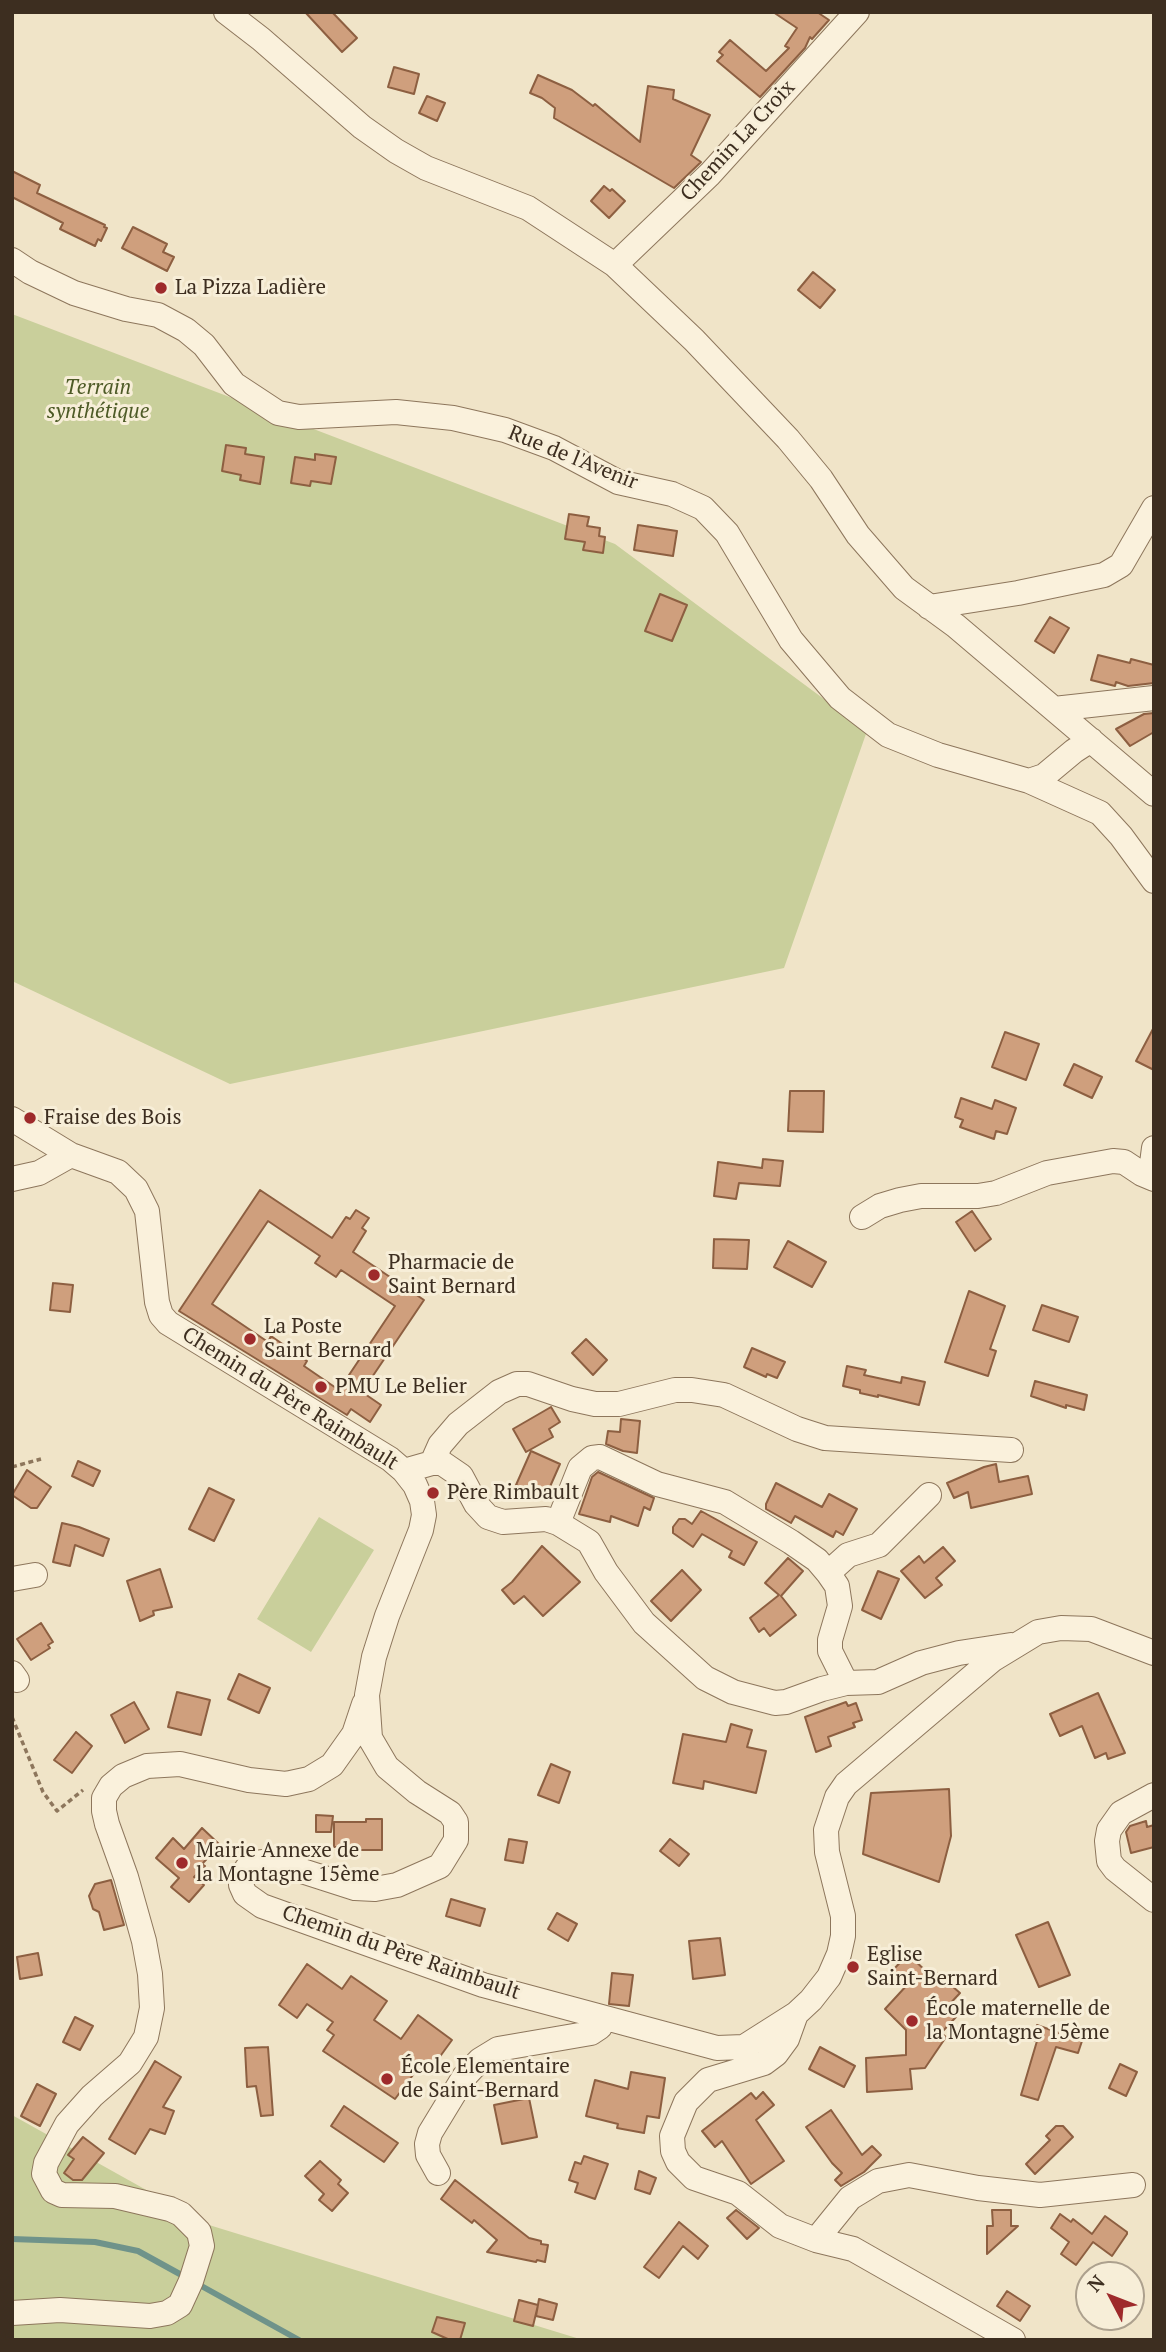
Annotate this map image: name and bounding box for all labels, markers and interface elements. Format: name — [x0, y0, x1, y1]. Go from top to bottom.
street label: Chemin La Croix — [676, 75, 800, 207]
place label: La Pizza Ladière — [175, 275, 326, 301]
marker: La Pizza Ladière — [153, 280, 169, 296]
park label: Terrain synthétique — [47, 375, 149, 425]
street label: Rue de l'Avenir — [505, 421, 641, 495]
place label: Fraise des Bois — [44, 1105, 182, 1131]
marker: Fraise des Bois — [22, 1110, 38, 1126]
place label: Pharmacie de Saint Bernard — [388, 1250, 516, 1300]
marker: Pharmacie de Saint Bernard — [366, 1267, 382, 1283]
place label: La Poste Saint Bernard — [264, 1314, 392, 1364]
street label: Chemin du Père Raimbault — [177, 1322, 403, 1476]
marker: La Poste Saint Bernard — [242, 1331, 258, 1347]
place label: PMU Le Belier — [335, 1374, 467, 1400]
marker: PMU Le Belier — [313, 1379, 329, 1395]
place label: Père Rimbault — [447, 1480, 579, 1506]
marker: Père Rimbault — [425, 1485, 441, 1501]
place label: Mairie Annexe de la Montagne 15ème — [196, 1838, 380, 1888]
marker: Mairie Annexe de la Montagne 15ème — [174, 1855, 190, 1871]
street label: Chemin du Père Raimbault — [279, 1900, 523, 2006]
place label: Eglise Saint-Bernard — [867, 1942, 998, 1992]
marker: Eglise Saint-Bernard — [845, 1959, 861, 1975]
place label: École maternelle de la Montagne 15ème — [926, 1996, 1110, 2046]
marker: École maternelle de la Montagne 15ème — [904, 2013, 920, 2029]
place label: École Elementaire de Saint-Bernard — [401, 2054, 570, 2104]
marker: École Elementaire de Saint-Bernard — [379, 2071, 395, 2087]
north arrow — [1075, 2261, 1145, 2331]
text: N — [1081, 2269, 1110, 2297]

